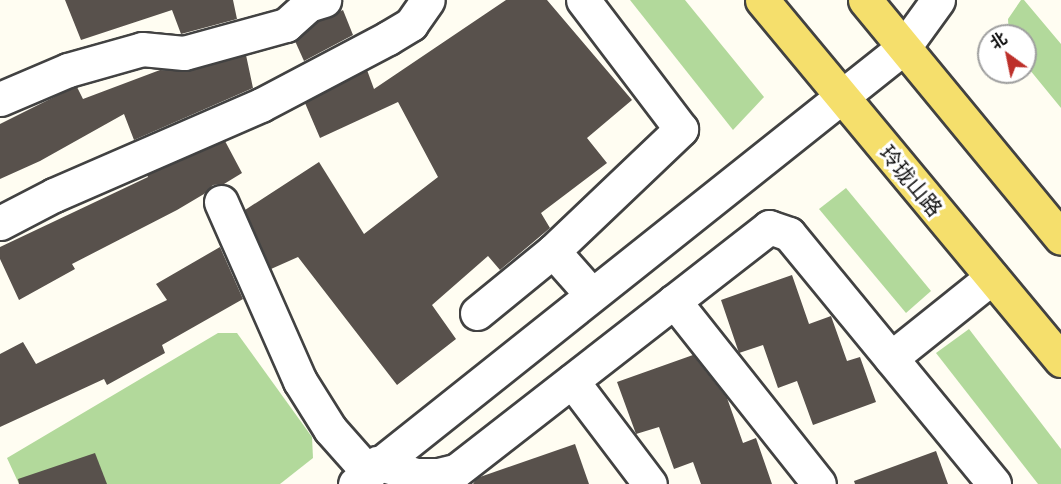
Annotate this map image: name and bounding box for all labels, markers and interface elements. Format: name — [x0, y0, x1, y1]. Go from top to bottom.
north arrow — [977, 24, 1037, 84]
text: 北 — [986, 27, 1010, 53]
street label: 玲珑山路 — [875, 140, 949, 220]

